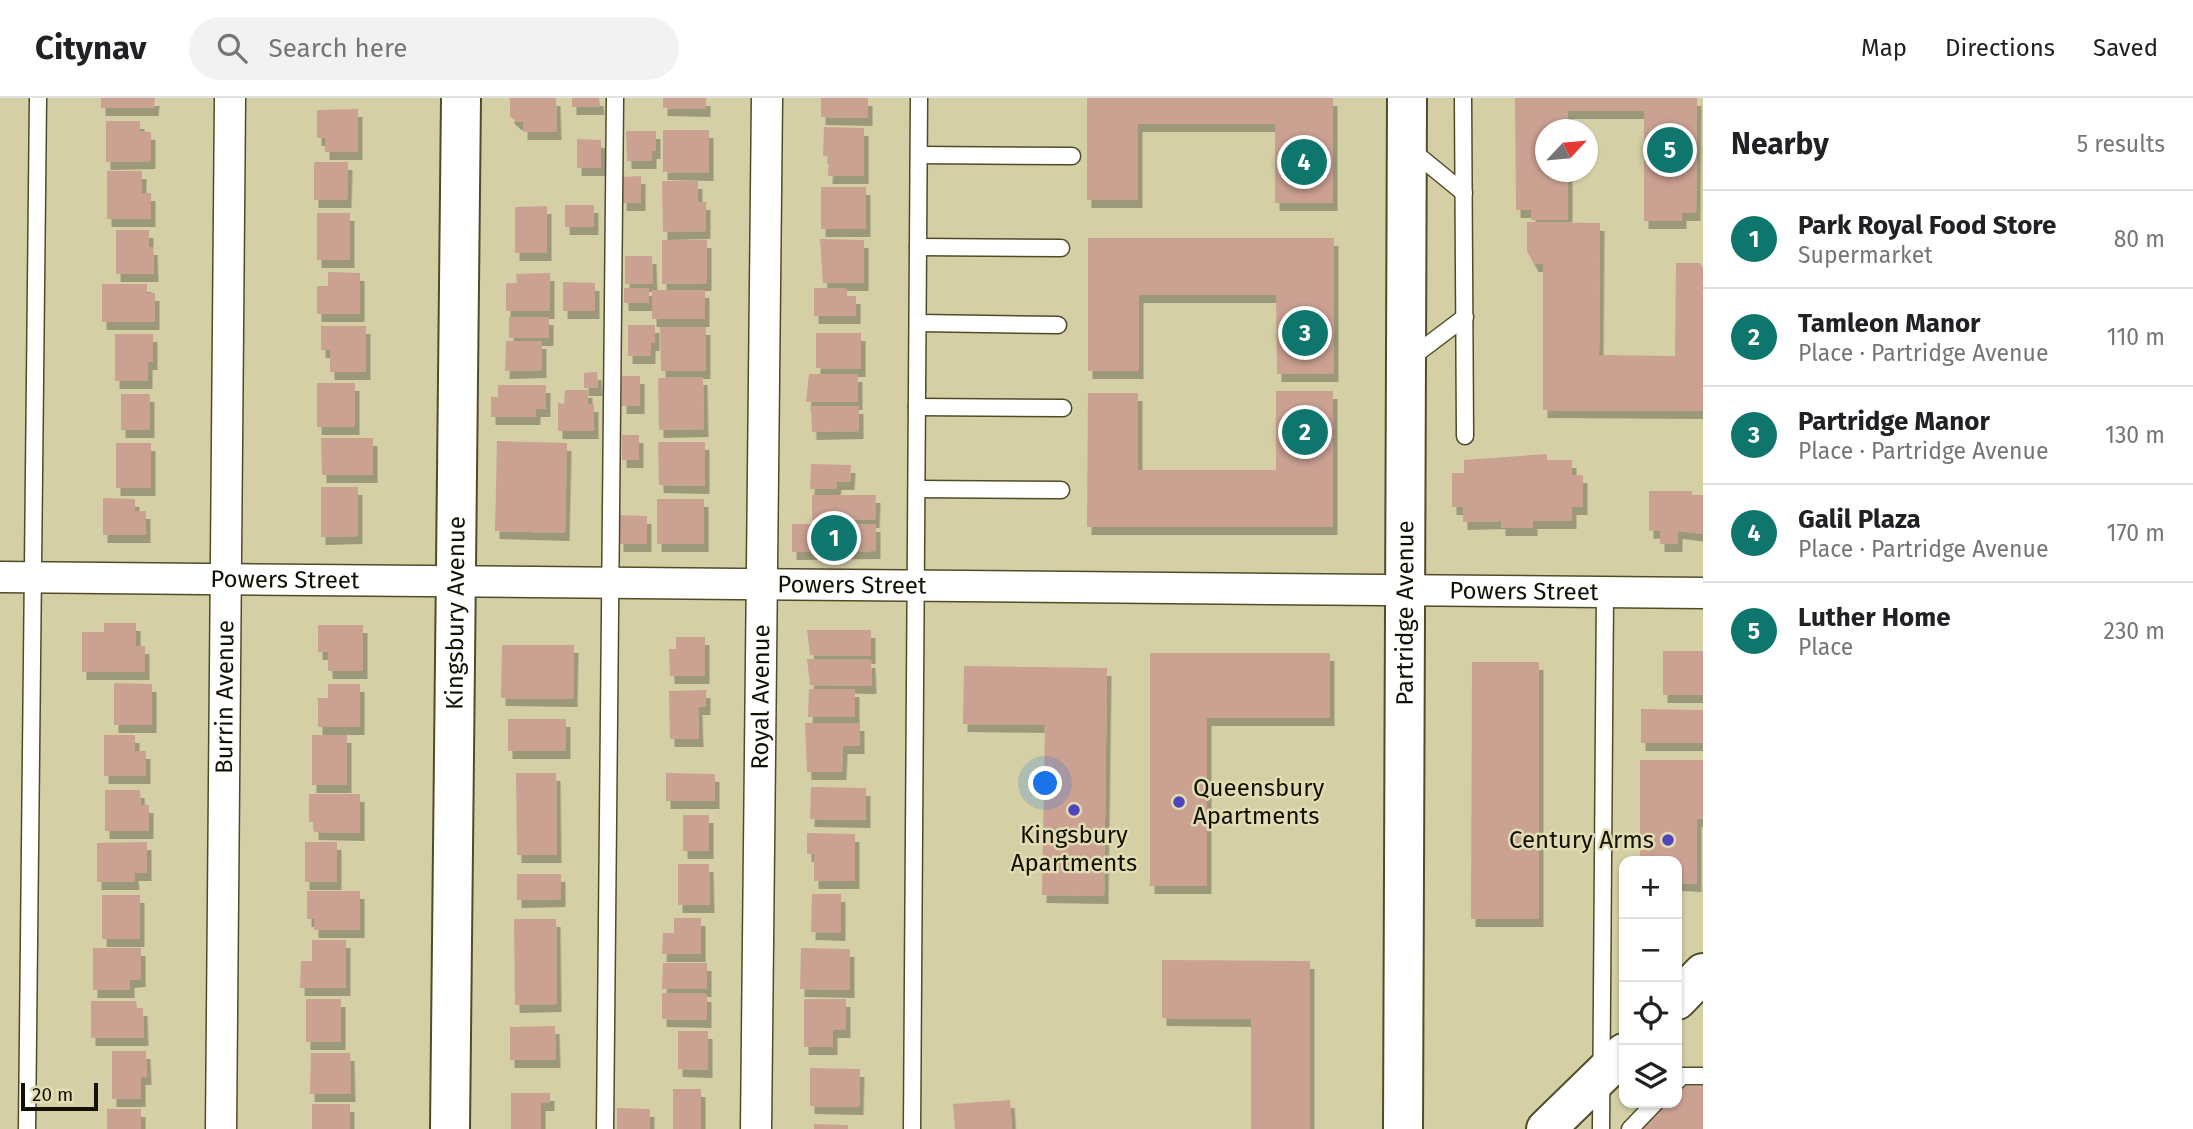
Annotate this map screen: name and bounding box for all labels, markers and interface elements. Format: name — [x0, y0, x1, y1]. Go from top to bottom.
search box — [189, 17, 679, 80]
text: Citynav — [35, 28, 147, 68]
icon: search — [213, 29, 251, 67]
text: Search here — [269, 33, 407, 64]
text: Map — [1861, 34, 1907, 62]
text: Directions — [1945, 34, 2055, 62]
text: Saved — [2093, 34, 2158, 62]
north arrow — [1535, 119, 1598, 182]
pin: 5 — [1647, 124, 1693, 176]
text: Nearby — [1731, 126, 1829, 162]
text: 5 results — [2077, 130, 2165, 158]
pin: 4 — [1281, 136, 1327, 188]
text: Park Royal Food Store — [1798, 210, 2056, 241]
text: 1 — [1749, 225, 1759, 253]
text: 80 m — [2114, 225, 2165, 253]
text: Supermarket — [1798, 241, 1933, 269]
pin: 3 — [1282, 307, 1328, 359]
text: Tamleon Manor — [1798, 308, 1981, 339]
text: 2 — [1748, 323, 1760, 351]
text: 110 m — [2107, 323, 2165, 351]
text: Place · Partridge Avenue — [1798, 339, 2049, 367]
pin: 2 — [1282, 406, 1328, 458]
text: Partridge Manor — [1798, 406, 1990, 437]
text: 3 — [1748, 421, 1760, 449]
text: 130 m — [2105, 421, 2165, 449]
text: Place · Partridge Avenue — [1798, 437, 2049, 465]
text: Galil Plaza — [1798, 504, 1921, 535]
pin: 1 — [811, 512, 857, 564]
street label: Kingsbury Avenue — [440, 516, 471, 710]
text: 4 — [1748, 519, 1761, 547]
text: 170 m — [2106, 519, 2165, 547]
street label: Partridge Avenue — [1391, 520, 1419, 706]
text: Place · Partridge Avenue — [1798, 535, 2049, 563]
street label: Powers Street — [210, 565, 360, 594]
street label: Powers Street — [777, 570, 927, 600]
street label: Powers Street — [1449, 577, 1599, 606]
text: Luther Home — [1798, 602, 1951, 633]
text: 5 — [1748, 617, 1760, 645]
text: 230 m — [2104, 617, 2165, 645]
street label: Burrin Avenue — [210, 620, 239, 774]
street label: Royal Avenue — [746, 624, 775, 770]
text: Place — [1798, 633, 1853, 661]
your location — [1028, 766, 1062, 800]
place label: Queensbury Apartments — [1193, 774, 1324, 830]
marker: Queensbury Apartments — [1171, 794, 1187, 810]
marker: Kingsbury Apartments — [1066, 802, 1082, 818]
place label: Kingsbury Apartments — [1011, 821, 1137, 877]
place label: Century Arms — [1509, 826, 1654, 854]
marker: Century Arms — [1660, 832, 1676, 848]
map controls — [1619, 856, 1682, 1108]
button: + — [1619, 856, 1682, 919]
button: − — [1619, 919, 1682, 982]
button: locate — [1619, 982, 1682, 1045]
button: layers — [1619, 1045, 1682, 1108]
scale bar — [21, 1080, 98, 1112]
text: 20 m — [32, 1083, 73, 1106]

